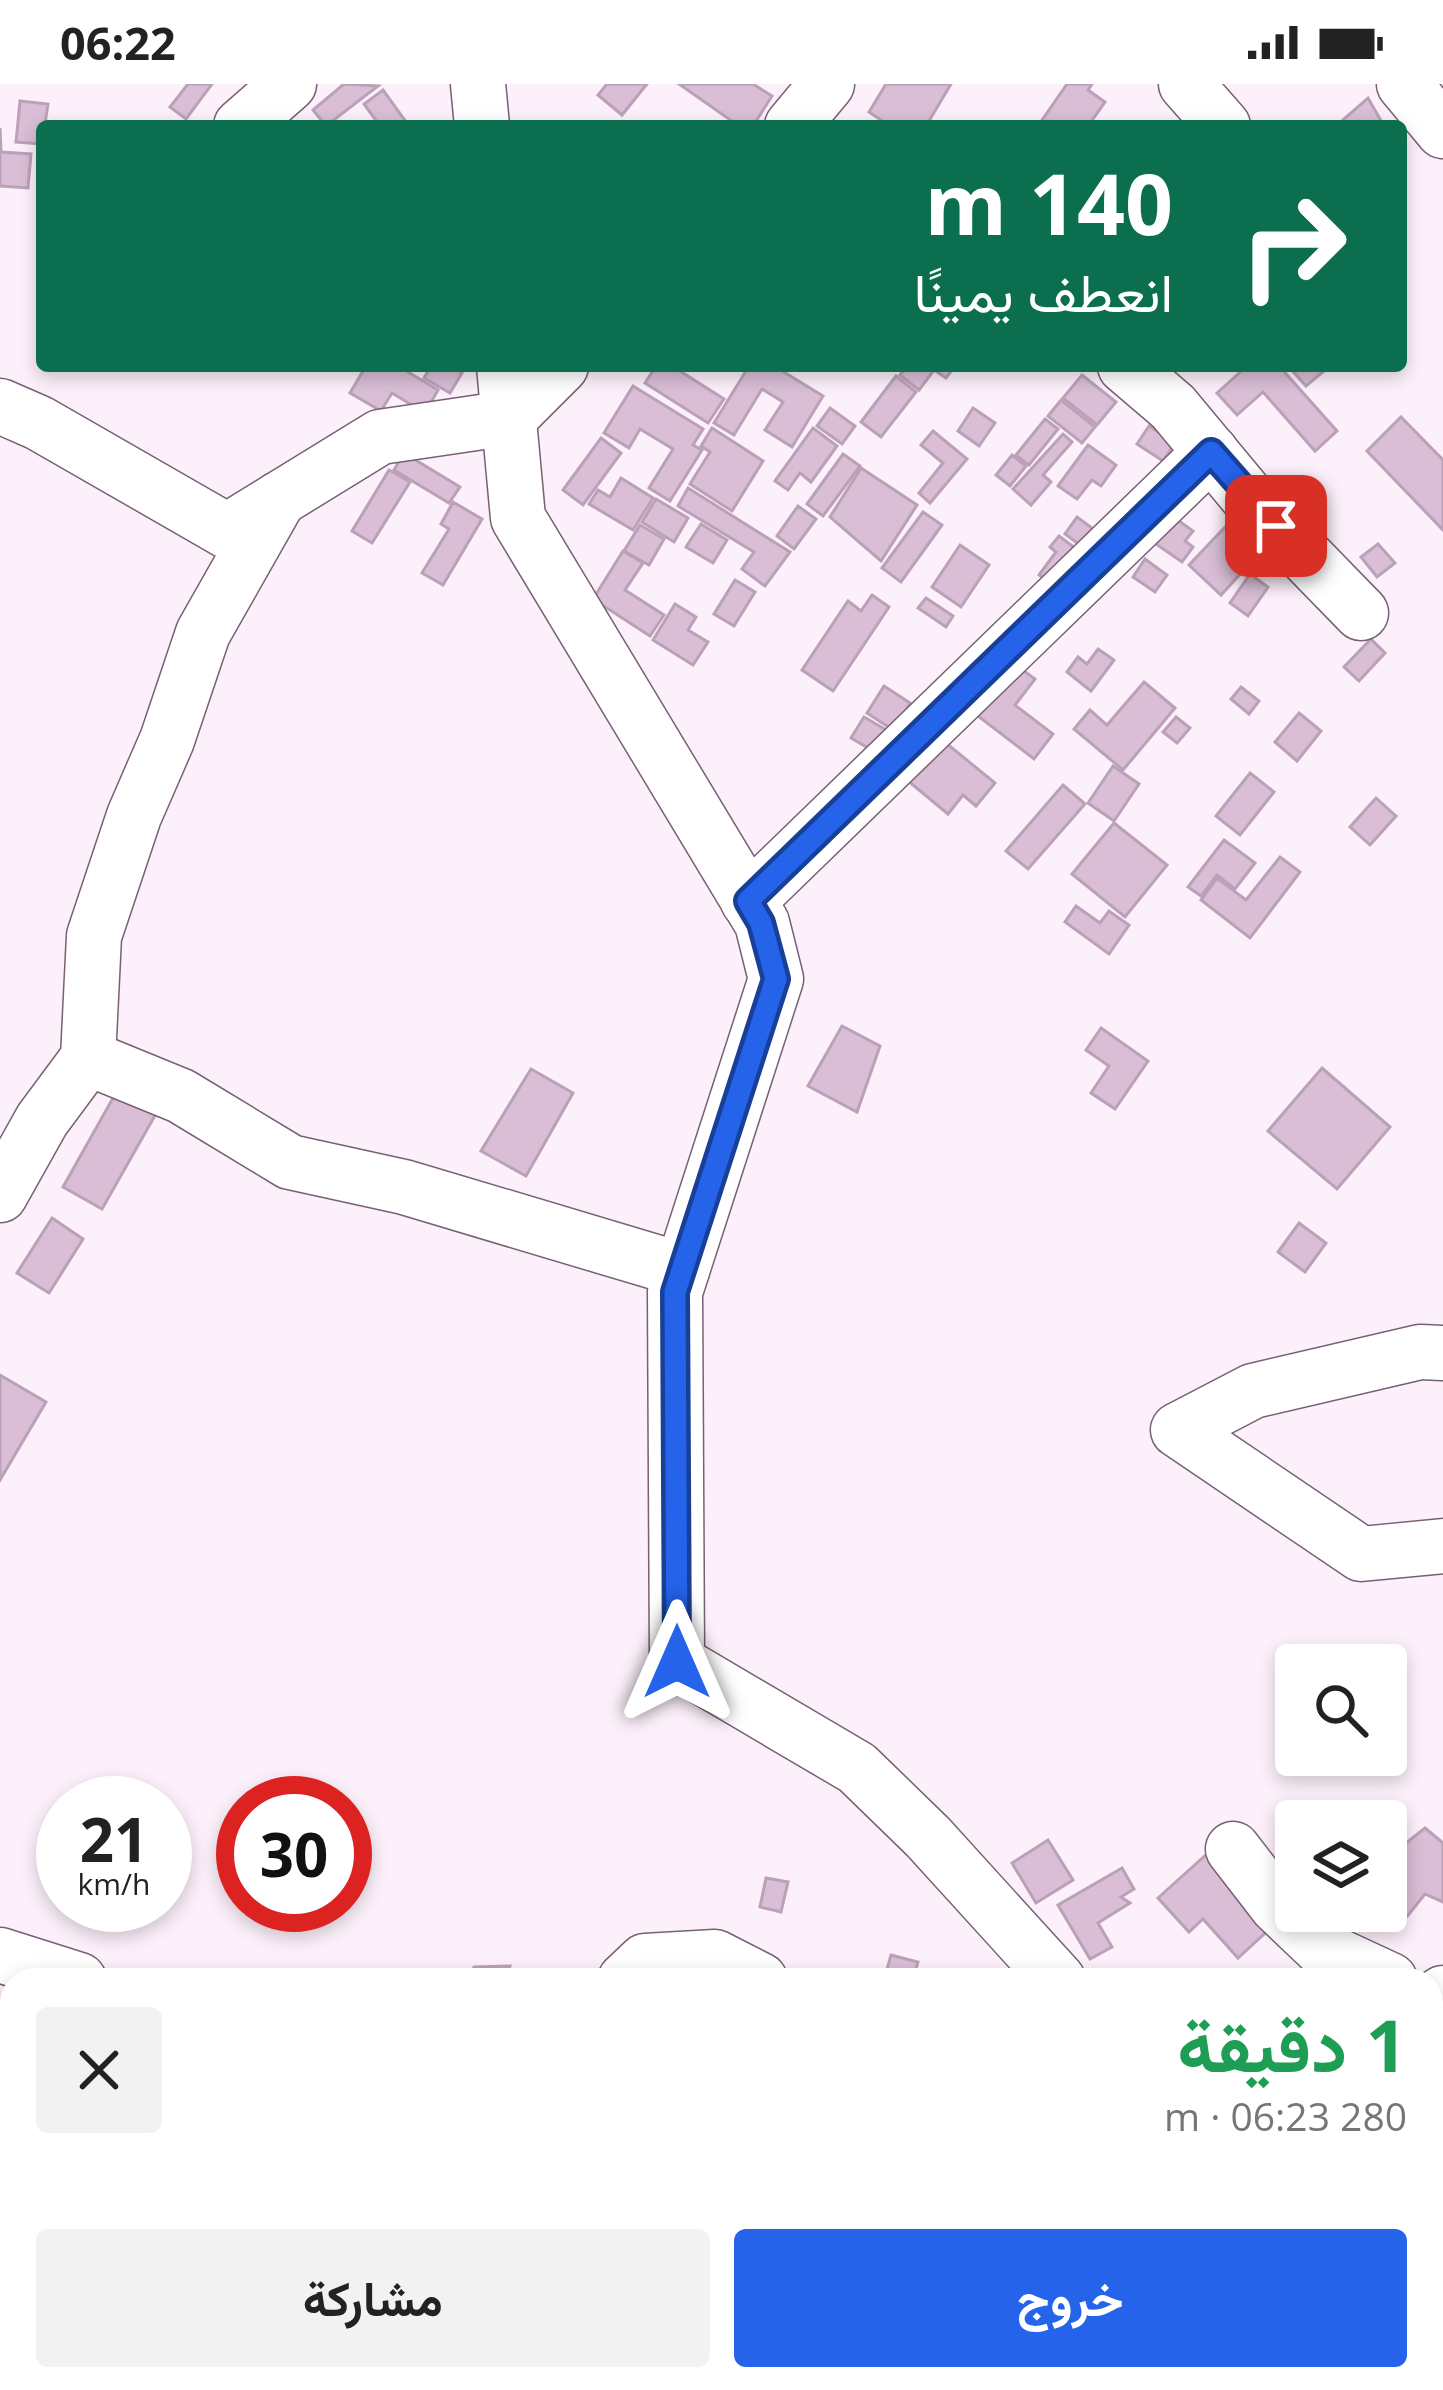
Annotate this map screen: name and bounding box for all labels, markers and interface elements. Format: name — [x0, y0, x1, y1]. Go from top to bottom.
text: 06:22 — [60, 12, 176, 73]
text: 140 m — [925, 145, 1173, 260]
icon: right — [1215, 168, 1371, 324]
text: انعطف يمينًا — [914, 254, 1173, 328]
pin — [1225, 475, 1327, 577]
icon: arrive — [1243, 493, 1309, 559]
position arrow — [614, 1599, 740, 1725]
map controls — [1275, 1644, 1407, 1932]
button: search — [1275, 1644, 1407, 1776]
speed limit sign: 30 — [216, 1776, 372, 1932]
text: 21 — [80, 1798, 148, 1880]
button: layers — [1275, 1800, 1407, 1932]
text: km/h — [78, 1863, 150, 1904]
text: 1 دقيقة — [1177, 1995, 1407, 2093]
button: close — [36, 2007, 162, 2133]
text: 280 m · 06:23 — [1164, 2089, 1407, 2142]
button: مشاركة — [36, 2229, 710, 2367]
button: خروج — [734, 2229, 1407, 2367]

